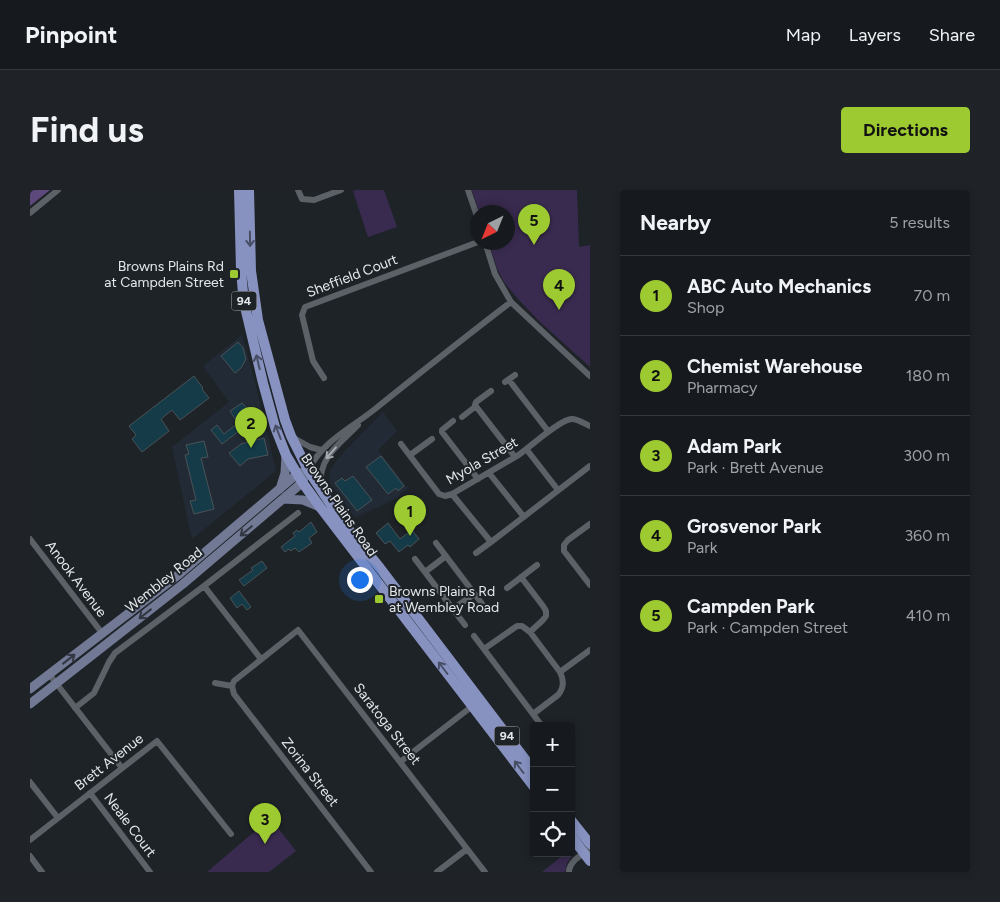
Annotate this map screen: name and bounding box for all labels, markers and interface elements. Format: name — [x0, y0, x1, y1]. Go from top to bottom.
text: Pinpoint — [25, 20, 117, 49]
text: Map — [786, 24, 821, 46]
text: Layers — [849, 24, 901, 46]
text: Share — [929, 24, 975, 46]
button: Directions — [841, 107, 970, 153]
text: Find us — [30, 109, 144, 151]
pin: 5 — [518, 204, 550, 245]
north arrow — [470, 205, 515, 250]
text: Nearby — [640, 210, 711, 235]
text: 5 results — [889, 213, 950, 232]
one-way arrow — [245, 230, 255, 246]
street label: Sheffield Court — [304, 251, 400, 301]
place label: Browns Plains Rd at Campden Street — [104, 258, 224, 291]
marker: Browns Plains Rd at Campden Street — [228, 268, 240, 280]
pin: 4 — [543, 269, 575, 310]
text: ABC Auto Mechanics — [687, 275, 871, 298]
text: 1 — [653, 286, 659, 305]
text: 70 m — [914, 286, 950, 305]
road number: 94 — [232, 292, 256, 310]
text: Shop — [687, 298, 725, 317]
one-way arrow — [253, 354, 262, 370]
text: Chemist Warehouse — [687, 355, 863, 378]
text: 2 — [651, 366, 661, 385]
text: 180 m — [906, 366, 950, 385]
text: Pharmacy — [687, 378, 757, 397]
pin: 2 — [235, 407, 267, 448]
one-way arrow — [273, 425, 282, 440]
street label: Myola Street — [443, 434, 521, 488]
text: Adam Park — [687, 435, 782, 458]
one-way arrow — [326, 446, 337, 459]
text: 3 — [652, 446, 660, 465]
text: 300 m — [903, 446, 950, 465]
street label: Browns Plains Road — [297, 450, 381, 560]
text: Park · Brett Avenue — [687, 458, 823, 477]
pin: 1 — [394, 495, 426, 536]
text: Grosvenor Park — [687, 515, 821, 538]
one-way arrow — [239, 525, 252, 536]
text: 4 — [651, 526, 661, 545]
text: 360 m — [904, 526, 950, 545]
street label: Anook Avenue — [42, 537, 110, 621]
text: Park — [687, 538, 717, 557]
street label: Wembley Road — [122, 544, 206, 616]
your location — [347, 567, 373, 593]
place label: Browns Plains Rd at Wembley Road — [389, 583, 499, 616]
marker: Browns Plains Rd at Wembley Road — [373, 593, 385, 605]
text: Campden Park — [687, 595, 815, 618]
text: 5 — [651, 606, 661, 625]
text: 410 m — [906, 606, 950, 625]
one-way arrow — [138, 609, 151, 620]
text: Park · Campden Street — [687, 618, 848, 637]
one-way arrow — [62, 654, 75, 665]
one-way arrow — [437, 662, 448, 675]
street label: Saratoga Street — [350, 680, 424, 768]
map controls — [530, 722, 575, 857]
button: + — [530, 722, 575, 767]
road number: 94 — [494, 726, 520, 746]
street label: Brett Avenue — [71, 730, 147, 794]
street label: Zorina Street — [278, 734, 342, 810]
one-way arrow — [513, 761, 524, 774]
button: − — [530, 767, 575, 812]
street label: Neale Court — [100, 790, 160, 860]
pin: 3 — [249, 803, 281, 844]
button: locate — [530, 812, 575, 857]

